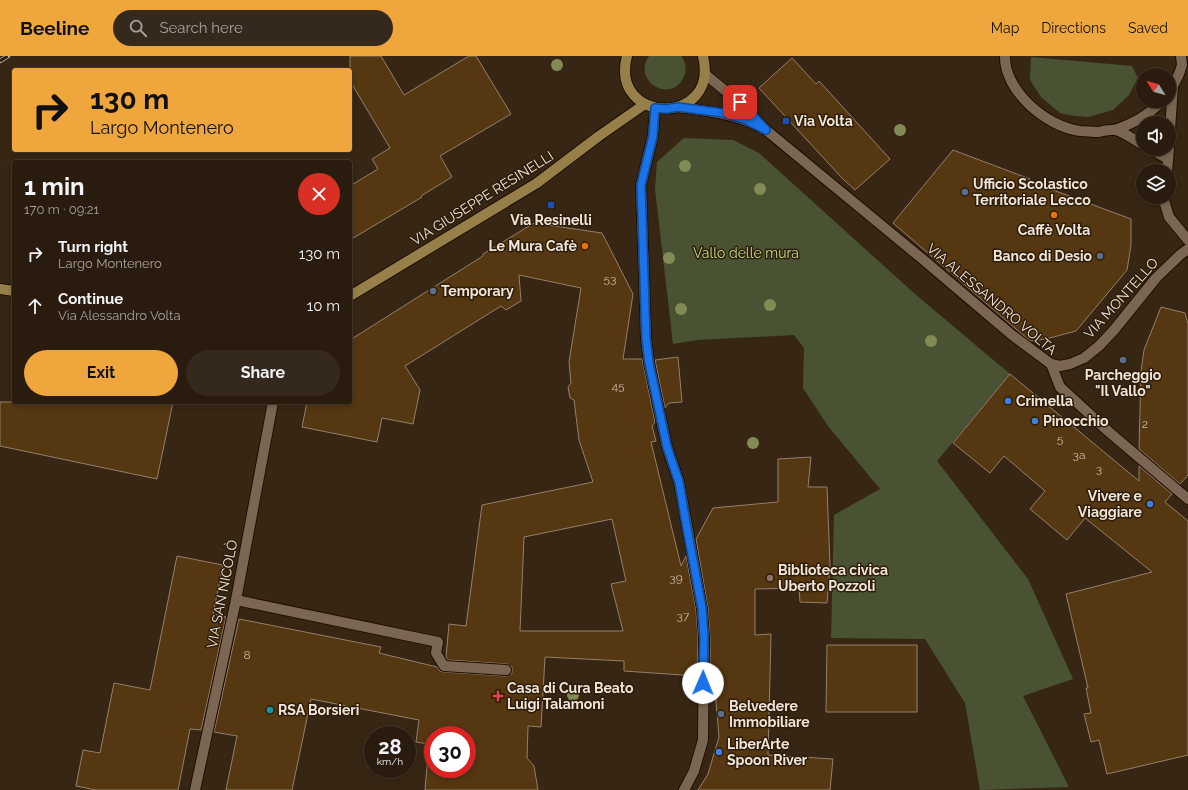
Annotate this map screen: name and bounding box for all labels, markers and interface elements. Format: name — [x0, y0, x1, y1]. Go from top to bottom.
search box — [113, 10, 393, 46]
text: Beeline — [20, 17, 89, 39]
icon: search — [127, 17, 149, 39]
text: Search here — [159, 19, 243, 37]
text: Map — [991, 20, 1019, 36]
text: Directions — [1041, 20, 1106, 36]
text: Saved — [1128, 20, 1168, 36]
north arrow — [1136, 68, 1176, 108]
map controls — [1136, 68, 1176, 204]
text: 130 m — [90, 83, 169, 116]
icon: right — [24, 84, 76, 136]
pin — [723, 85, 757, 119]
icon: arrive — [729, 91, 751, 113]
place label: Via Volta — [794, 113, 853, 129]
marker: Via Volta — [781, 116, 791, 126]
button: sound — [1136, 116, 1176, 156]
text: Largo Montenero — [90, 117, 234, 138]
street label: VIA GIUSEPPE RESINELLI — [408, 148, 556, 248]
button: layers — [1136, 164, 1176, 204]
text: 1 min — [24, 172, 85, 201]
button: close — [298, 173, 340, 215]
place label: Ufficio Scolastico Territoriale Lecco — [973, 176, 1091, 208]
marker: Ufficio Scolastico Territoriale Lecco — [960, 187, 970, 197]
marker: Via Resinelli — [546, 200, 556, 210]
text: 170 m · 09:21 — [24, 202, 99, 217]
marker: Caffè Volta — [1049, 210, 1059, 220]
place label: Via Resinelli — [510, 212, 592, 228]
place label: Caffè Volta — [1018, 222, 1090, 238]
text: Turn right — [58, 238, 128, 256]
place label: Le Mura Cafè — [489, 238, 578, 254]
street label: VIA ALESSANDRO VOLTA — [924, 240, 1061, 358]
marker: Le Mura Cafè — [580, 241, 590, 251]
icon: right — [24, 243, 46, 265]
text: 130 m — [299, 245, 340, 263]
park label: Vallo delle mura — [693, 245, 799, 261]
place label: Banco di Desio — [993, 248, 1093, 264]
marker: Banco di Desio — [1095, 251, 1105, 261]
street label: VIA MONTELLO — [1081, 254, 1161, 342]
text: Largo Montenero — [58, 256, 162, 271]
house number: 53 — [604, 272, 616, 286]
place label: Temporary — [441, 283, 514, 299]
marker: Temporary — [428, 286, 438, 296]
text: Continue — [58, 290, 123, 308]
icon: ahead — [24, 295, 46, 317]
text: 10 m — [307, 297, 340, 315]
text: Via Alessandro Volta — [58, 308, 181, 323]
button: Exit — [24, 350, 178, 396]
button: Share — [186, 350, 340, 396]
marker: Parcheggio "Il Vallo" — [1118, 355, 1128, 365]
place label: Parcheggio "Il Vallo" — [1085, 367, 1162, 399]
house number: 45 — [611, 379, 625, 393]
place label: Crimella — [1016, 393, 1073, 409]
marker: Crimella — [1003, 396, 1013, 406]
place label: Pinocchio — [1043, 413, 1109, 429]
marker: Pinocchio — [1030, 416, 1040, 426]
house number: 2 — [1142, 417, 1148, 431]
house number: 5 — [1057, 432, 1064, 446]
house number: 3a — [1073, 448, 1085, 462]
house number: 3 — [1096, 462, 1102, 476]
place label: Vivere e Viaggiare — [1078, 488, 1143, 520]
marker: Vivere e Viaggiare — [1145, 499, 1155, 509]
street label: VIA SAN NICOLÒ — [203, 538, 240, 650]
place label: Biblioteca civica Uberto Pozzoli — [778, 562, 888, 594]
house number: 39 — [669, 571, 683, 585]
marker: Biblioteca civica Uberto Pozzoli — [765, 573, 775, 583]
house number: 37 — [677, 609, 690, 623]
house number: 8 — [243, 648, 251, 662]
position arrow — [682, 662, 724, 704]
place label: Casa di Cura Beato Luigi Talamoni — [507, 680, 634, 712]
marker: Casa di Cura Beato Luigi Talamoni — [492, 690, 504, 702]
place label: Belvedere Immobiliare — [729, 698, 810, 730]
place label: RSA Borsieri — [278, 702, 359, 718]
marker: RSA Borsieri — [265, 705, 275, 715]
marker: Belvedere Immobiliare — [716, 709, 726, 719]
speed limit sign: 30 — [424, 726, 476, 778]
text: 28 — [378, 735, 402, 759]
place label: LiberArte Spoon River — [727, 736, 808, 768]
marker: LiberArte Spoon River — [714, 747, 724, 757]
text: km/h — [377, 756, 403, 767]

